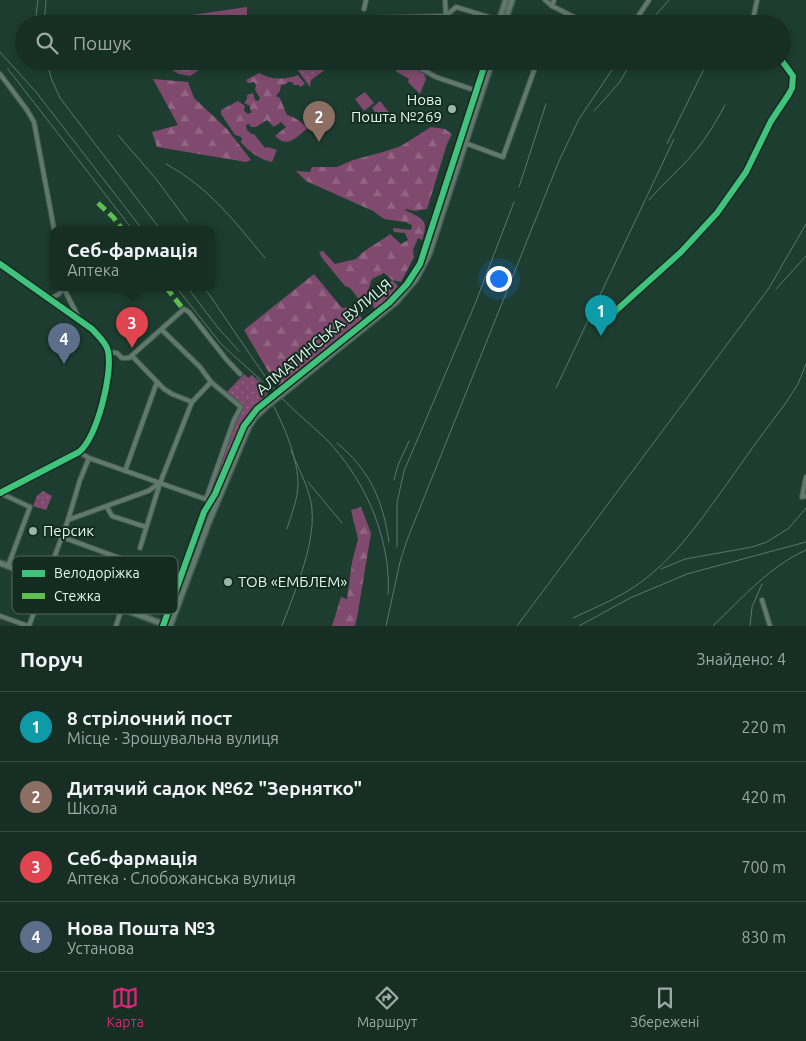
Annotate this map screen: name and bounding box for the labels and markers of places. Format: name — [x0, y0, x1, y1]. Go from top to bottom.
place label: Нова Пошта №269 — [351, 91, 442, 125]
pin: 2 — [303, 101, 335, 142]
marker: Нова Пошта №269 — [446, 103, 458, 115]
pin: 1 — [585, 295, 617, 336]
pin: 3 — [116, 307, 148, 348]
pin: 4 — [48, 323, 80, 364]
place label: Персик — [43, 522, 94, 539]
marker: Персик — [27, 525, 39, 537]
place label: ТОВ «ЕМБЛЕМ» — [238, 573, 347, 590]
marker: ТОВ «ЕМБЛЕМ» — [222, 576, 234, 588]

